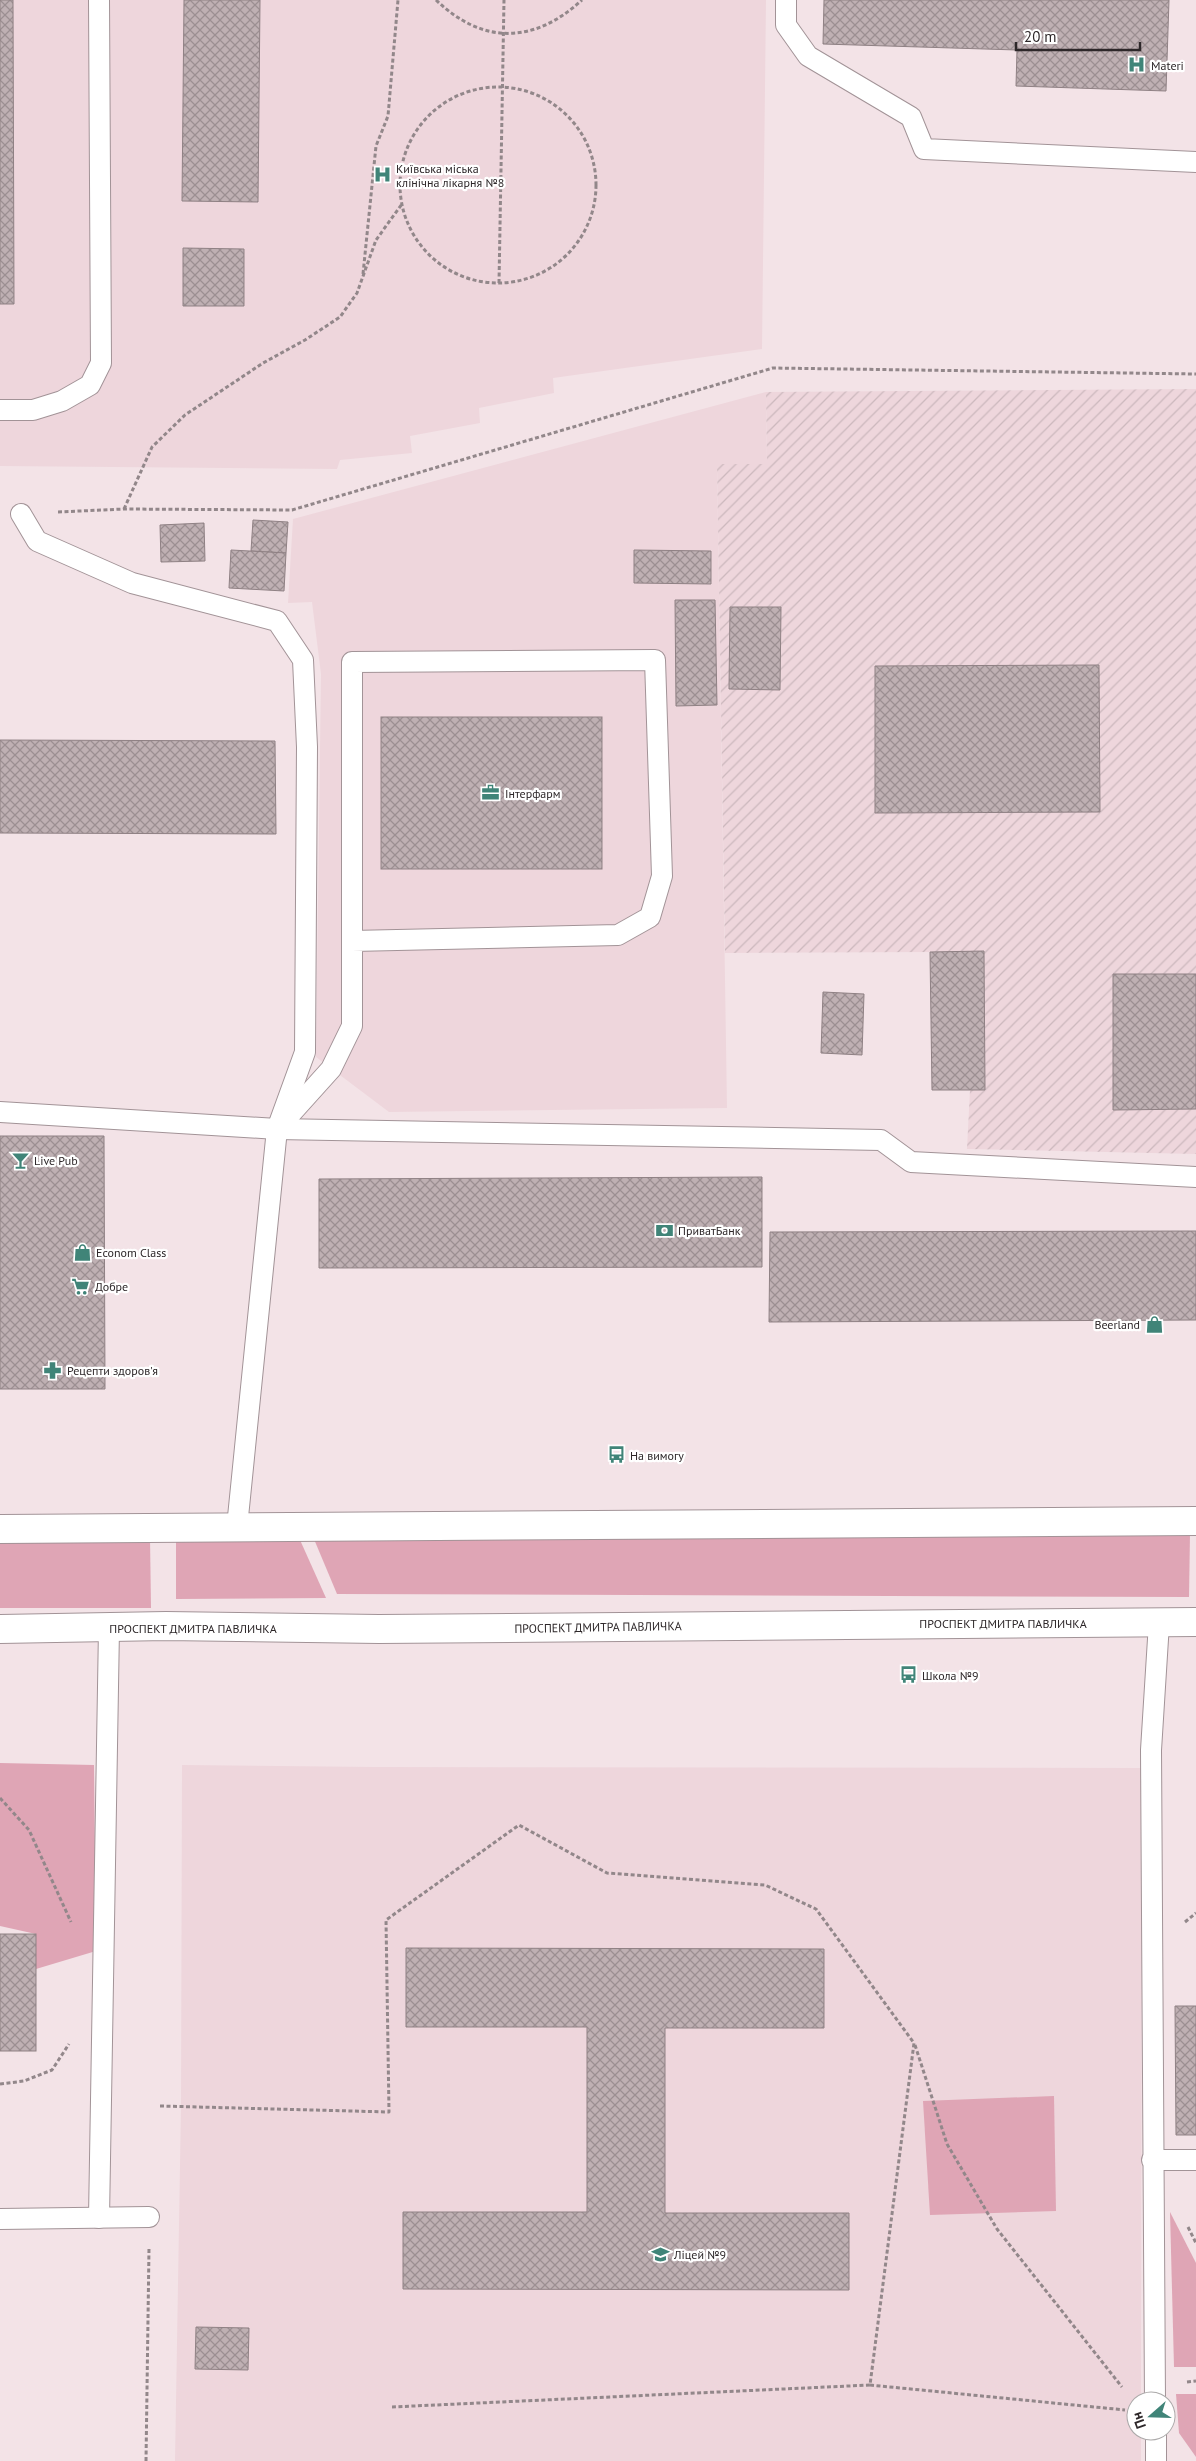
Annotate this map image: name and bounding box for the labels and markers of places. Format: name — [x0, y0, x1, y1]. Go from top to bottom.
hospital icon: Materi — [1127, 55, 1147, 75]
place label: Materi — [1151, 58, 1184, 73]
place label: Київська міська клінічна лікарня №8 — [396, 161, 504, 190]
hospital icon: Київська міська клінічна лікарня №8 — [372, 165, 392, 185]
office icon: Інтерфарм — [481, 783, 501, 803]
place label: Інтерфарм — [505, 786, 561, 801]
bar icon: Live Pub — [10, 1150, 30, 1170]
place label: Live Pub — [34, 1153, 78, 1168]
bank icon: ПриватБанк — [654, 1220, 674, 1240]
place label: ПриватБанк — [678, 1223, 741, 1238]
shop icon: Econom Class — [72, 1242, 92, 1262]
place label: Econom Class — [96, 1245, 166, 1260]
supermarket icon: Добре — [71, 1276, 91, 1296]
place label: Добре — [95, 1279, 128, 1294]
shop icon: Beerland — [1144, 1314, 1164, 1334]
place label: Beerland — [1094, 1317, 1140, 1332]
pharmacy icon: Рецепти здоров'я — [43, 1360, 63, 1380]
place label: Рецепти здоров'я — [67, 1363, 158, 1378]
bus stop icon: На вимогу — [606, 1445, 626, 1465]
place label: На вимогу — [630, 1448, 684, 1463]
bus stop icon: Школа №9 — [898, 1665, 918, 1685]
place label: Школа №9 — [922, 1668, 979, 1683]
school or university icon: Ліцей №9 — [650, 2244, 670, 2264]
place label: Ліцей №9 — [673, 2247, 726, 2262]

